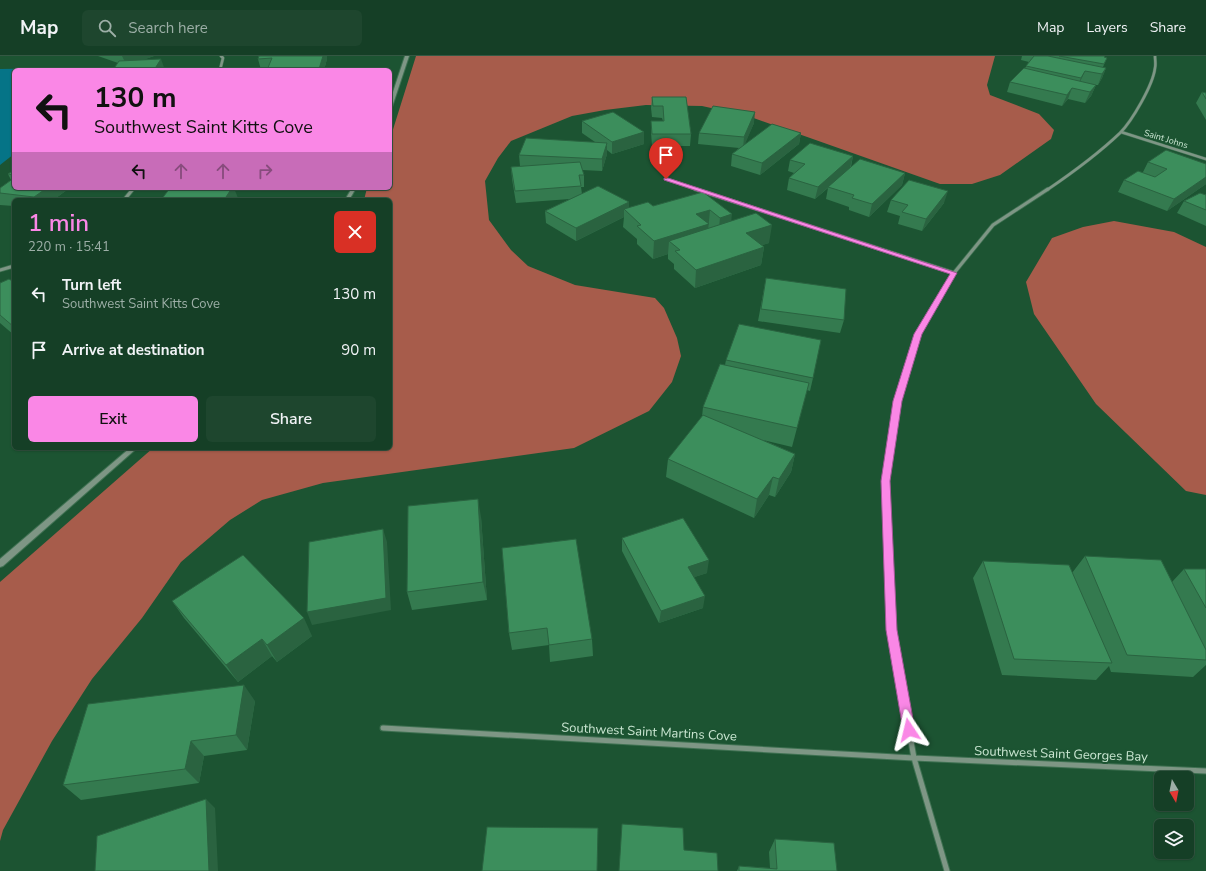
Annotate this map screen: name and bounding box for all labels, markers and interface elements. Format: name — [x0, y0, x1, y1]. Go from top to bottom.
search box — [82, 10, 362, 46]
text: Map — [20, 15, 58, 41]
icon: search — [96, 17, 118, 39]
text: Search here — [128, 18, 208, 38]
text: Map — [1037, 18, 1064, 37]
text: Layers — [1086, 18, 1128, 37]
text: Share — [1150, 18, 1186, 37]
text: 130 m — [94, 79, 177, 117]
icon: left — [28, 84, 80, 136]
text: Southwest Saint Kitts Cove — [94, 115, 313, 139]
street label: Saint Johns — [1143, 127, 1189, 151]
pin — [649, 138, 683, 179]
icon: arrive — [655, 144, 677, 166]
icon: left — [128, 160, 150, 182]
icon: ahead — [170, 160, 192, 182]
icon: ahead — [212, 160, 234, 182]
icon: right — [254, 160, 276, 182]
text: 1 min — [28, 207, 89, 239]
button: close — [334, 211, 376, 253]
text: 220 m · 15:41 — [28, 238, 110, 256]
text: Turn left — [62, 275, 121, 295]
icon: left — [28, 283, 50, 305]
text: 130 m — [332, 284, 376, 304]
text: Southwest Saint Kitts Cove — [62, 295, 220, 313]
icon: arrive — [28, 339, 50, 361]
text: Arrive at destination — [62, 340, 205, 360]
text: 90 m — [341, 340, 376, 360]
button: Exit — [28, 396, 198, 442]
button: Share — [206, 396, 376, 442]
position arrow — [888, 709, 930, 751]
street label: Southwest Saint Martins Cove — [561, 718, 737, 746]
street label: Southwest Saint Georges Bay — [974, 742, 1149, 766]
north arrow — [1154, 771, 1194, 811]
map controls — [1154, 771, 1194, 859]
button: layers — [1154, 819, 1194, 859]

